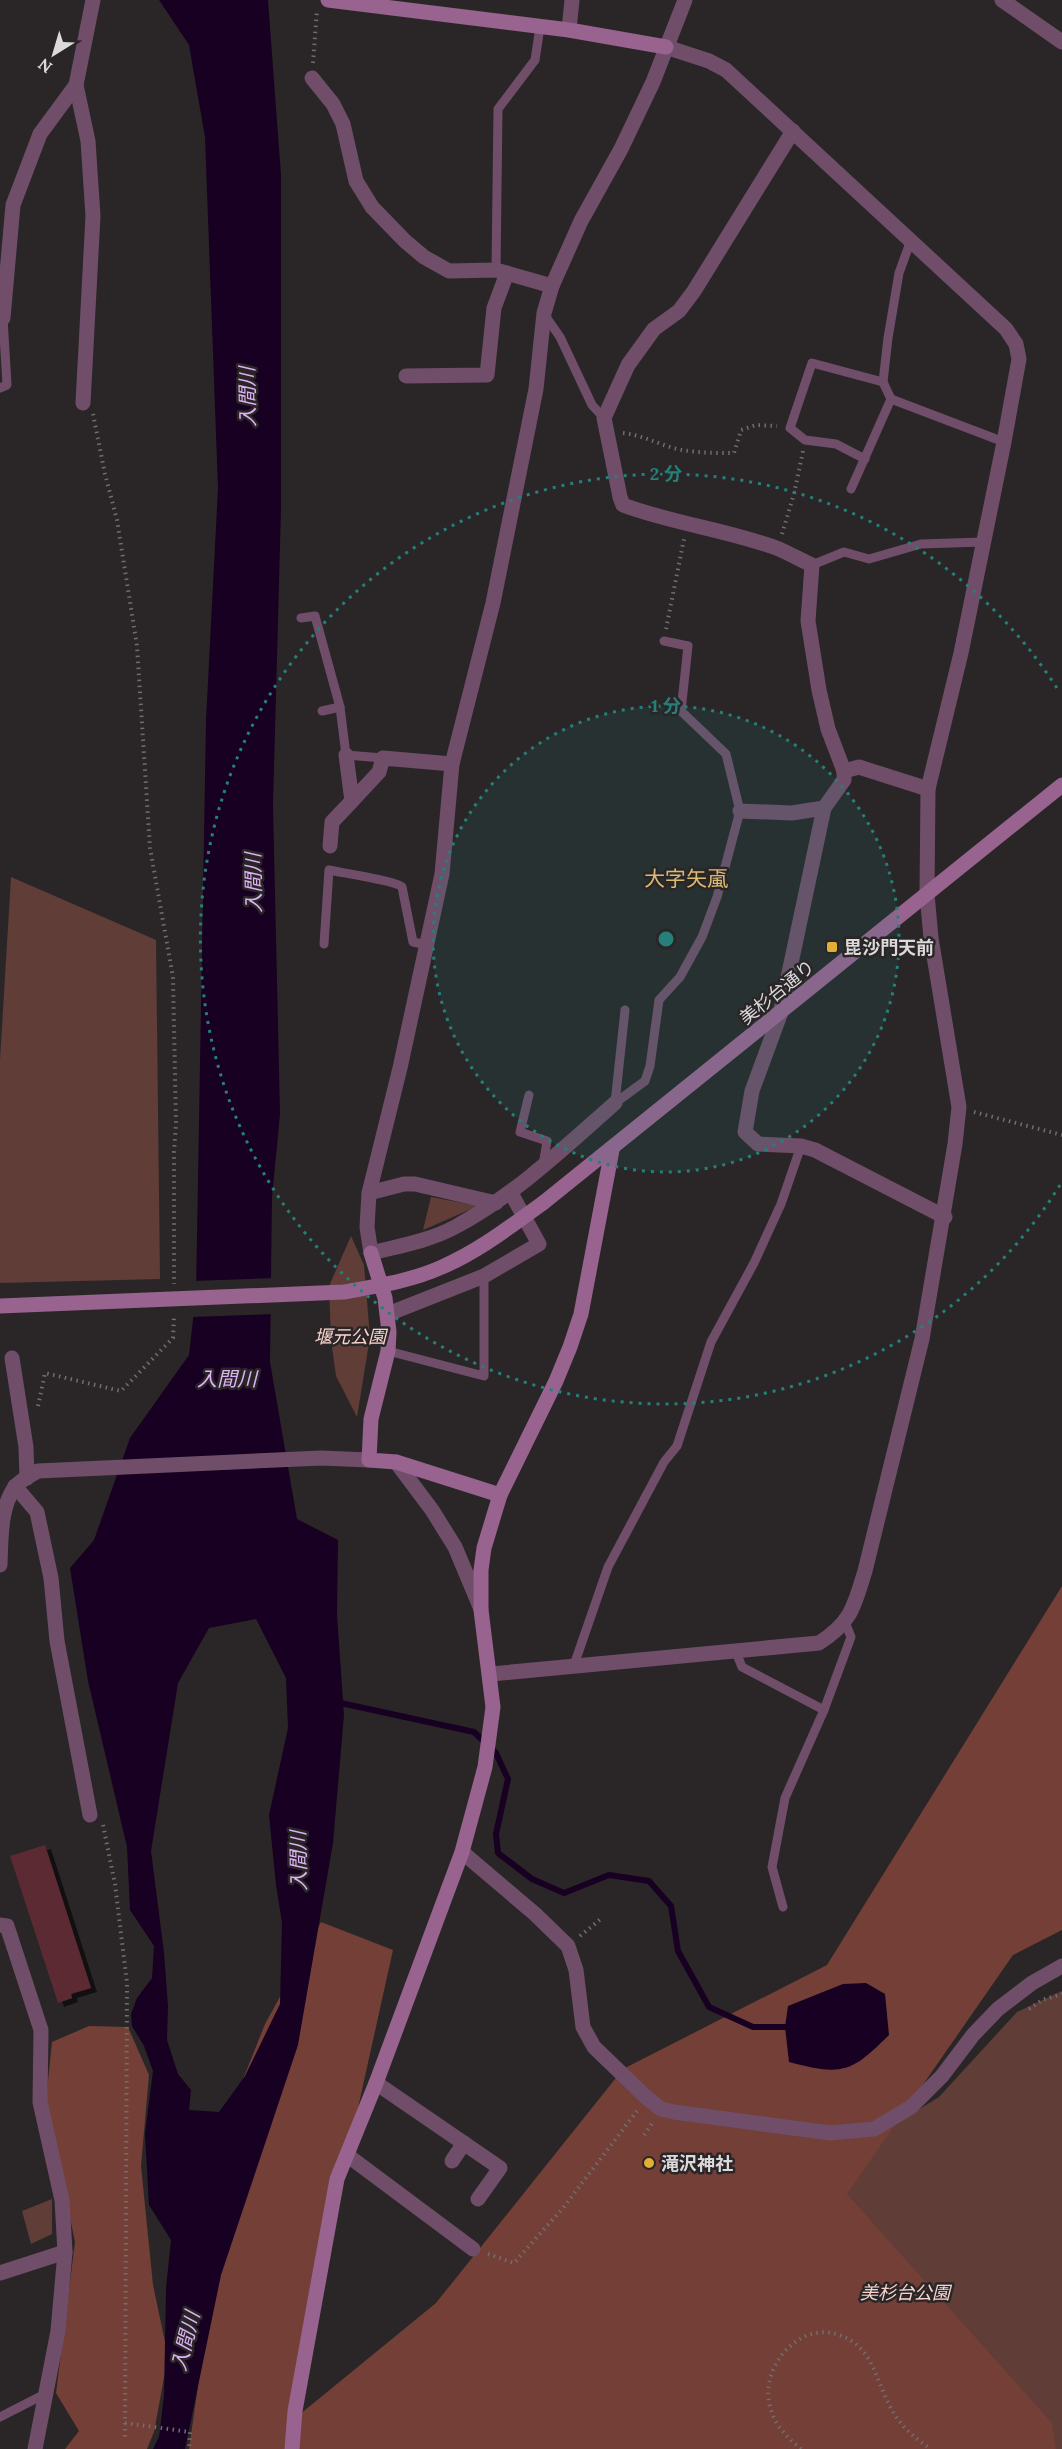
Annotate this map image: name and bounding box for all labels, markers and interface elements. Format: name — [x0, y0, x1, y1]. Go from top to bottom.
north arrow — [24, 24, 84, 84]
text: N — [34, 54, 56, 78]
water label: 入間川 — [234, 365, 260, 427]
text: 2 分 — [650, 462, 682, 485]
text: 1 分 — [651, 694, 681, 717]
water label: 入間川 — [240, 851, 266, 913]
district label: 大字矢颪 — [644, 865, 728, 892]
centre of rings — [656, 929, 676, 949]
place label: 毘沙門天前 — [844, 936, 934, 959]
marker: 毘沙門天前 — [825, 940, 839, 954]
street label: 美杉台通り — [735, 955, 819, 1029]
park label: 堰元公園 — [314, 1325, 389, 1348]
water label: 入間川 — [197, 1366, 259, 1391]
water label: 入間川 — [285, 1829, 311, 1891]
place label: 滝沢神社 — [661, 2152, 733, 2175]
marker: 滝沢神社 — [642, 2156, 656, 2170]
park label: 美杉台公園 — [860, 2281, 953, 2304]
water label: 入間川 — [166, 2307, 205, 2373]

